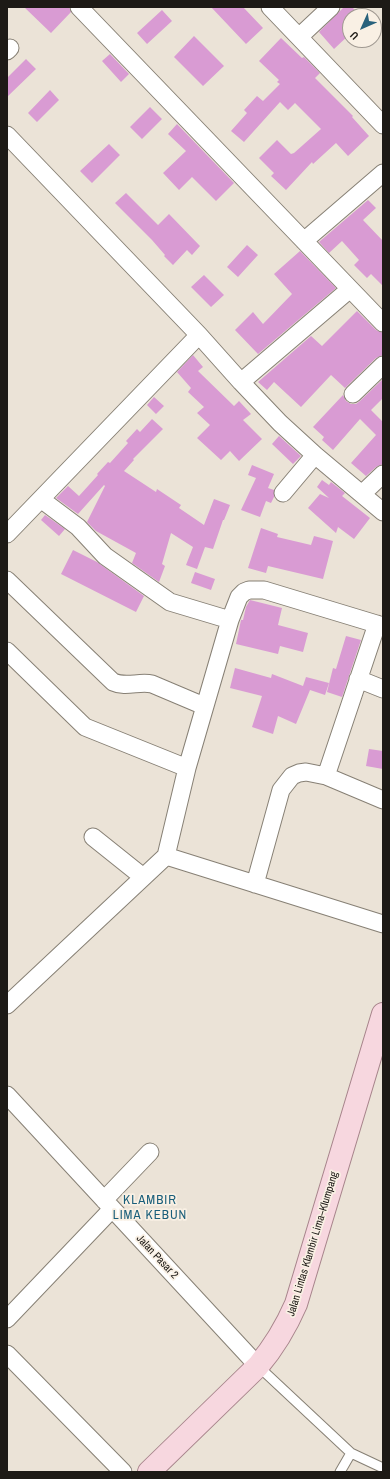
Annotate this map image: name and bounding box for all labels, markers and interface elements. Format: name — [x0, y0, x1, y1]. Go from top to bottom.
north arrow — [342, 8, 382, 48]
text: U — [347, 29, 361, 43]
street label: Jalan Lintas Klambir Lima–Klumpang — [285, 1170, 341, 1318]
district label: KLAMBIR LIMA KEBUN — [113, 1193, 187, 1224]
street label: Jalan Pasar 2 — [133, 1232, 181, 1282]

